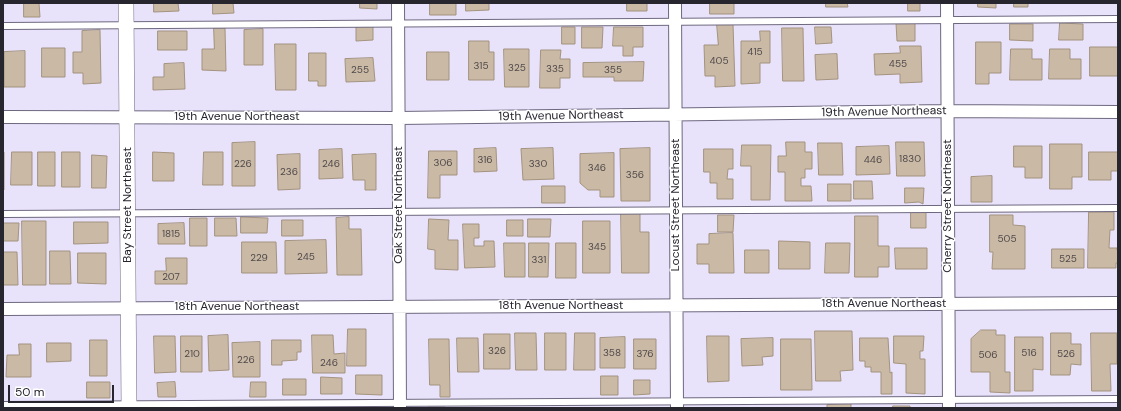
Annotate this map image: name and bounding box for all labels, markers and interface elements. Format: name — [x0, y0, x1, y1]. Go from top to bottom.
house number: 415 — [747, 46, 763, 58]
house number: 405 — [709, 55, 729, 67]
house number: 455 — [889, 58, 907, 70]
house number: 315 — [474, 60, 488, 72]
house number: 325 — [508, 62, 526, 74]
house number: 335 — [546, 63, 564, 75]
house number: 255 — [351, 64, 369, 76]
house number: 355 — [604, 64, 622, 76]
street label: 19th Avenue Northeast — [821, 104, 947, 120]
street label: 19th Avenue Northeast — [498, 108, 624, 124]
street label: 19th Avenue Northeast — [174, 110, 300, 124]
street label: Locust Street Northeast — [669, 138, 683, 272]
street label: Cherry Street Northeast — [941, 139, 955, 273]
street label: Oak Street Northeast — [392, 146, 406, 264]
street label: Bay Street Northeast — [121, 147, 135, 263]
house number: 1830 — [899, 153, 921, 165]
house number: 316 — [477, 154, 493, 166]
house number: 446 — [864, 154, 882, 166]
house number: 306 — [433, 157, 453, 169]
house number: 226 — [234, 158, 252, 170]
house number: 246 — [322, 158, 340, 170]
house number: 330 — [529, 158, 547, 170]
house number: 346 — [588, 162, 606, 174]
house number: 236 — [280, 166, 298, 178]
house number: 356 — [626, 169, 644, 181]
house number: 1815 — [162, 228, 180, 240]
house number: 505 — [997, 233, 1017, 245]
house number: 345 — [588, 241, 606, 253]
house number: 245 — [297, 251, 315, 263]
house number: 229 — [250, 252, 268, 264]
house number: 525 — [1059, 253, 1077, 265]
house number: 331 — [532, 254, 546, 266]
house number: 207 — [162, 271, 180, 283]
street label: 18th Avenue Northeast — [821, 297, 947, 311]
street label: 18th Avenue Northeast — [498, 299, 624, 313]
street label: 18th Avenue Northeast — [174, 300, 300, 314]
house number: 326 — [488, 345, 506, 357]
house number: 358 — [603, 347, 621, 359]
house number: 516 — [1021, 347, 1037, 359]
house number: 210 — [184, 348, 200, 360]
house number: 376 — [636, 348, 654, 360]
house number: 526 — [1057, 348, 1075, 360]
house number: 506 — [978, 349, 998, 361]
house number: 226 — [237, 354, 255, 366]
house number: 246 — [320, 357, 338, 369]
scale bar — [10, 377, 116, 403]
text: 50 m — [15, 384, 44, 400]

